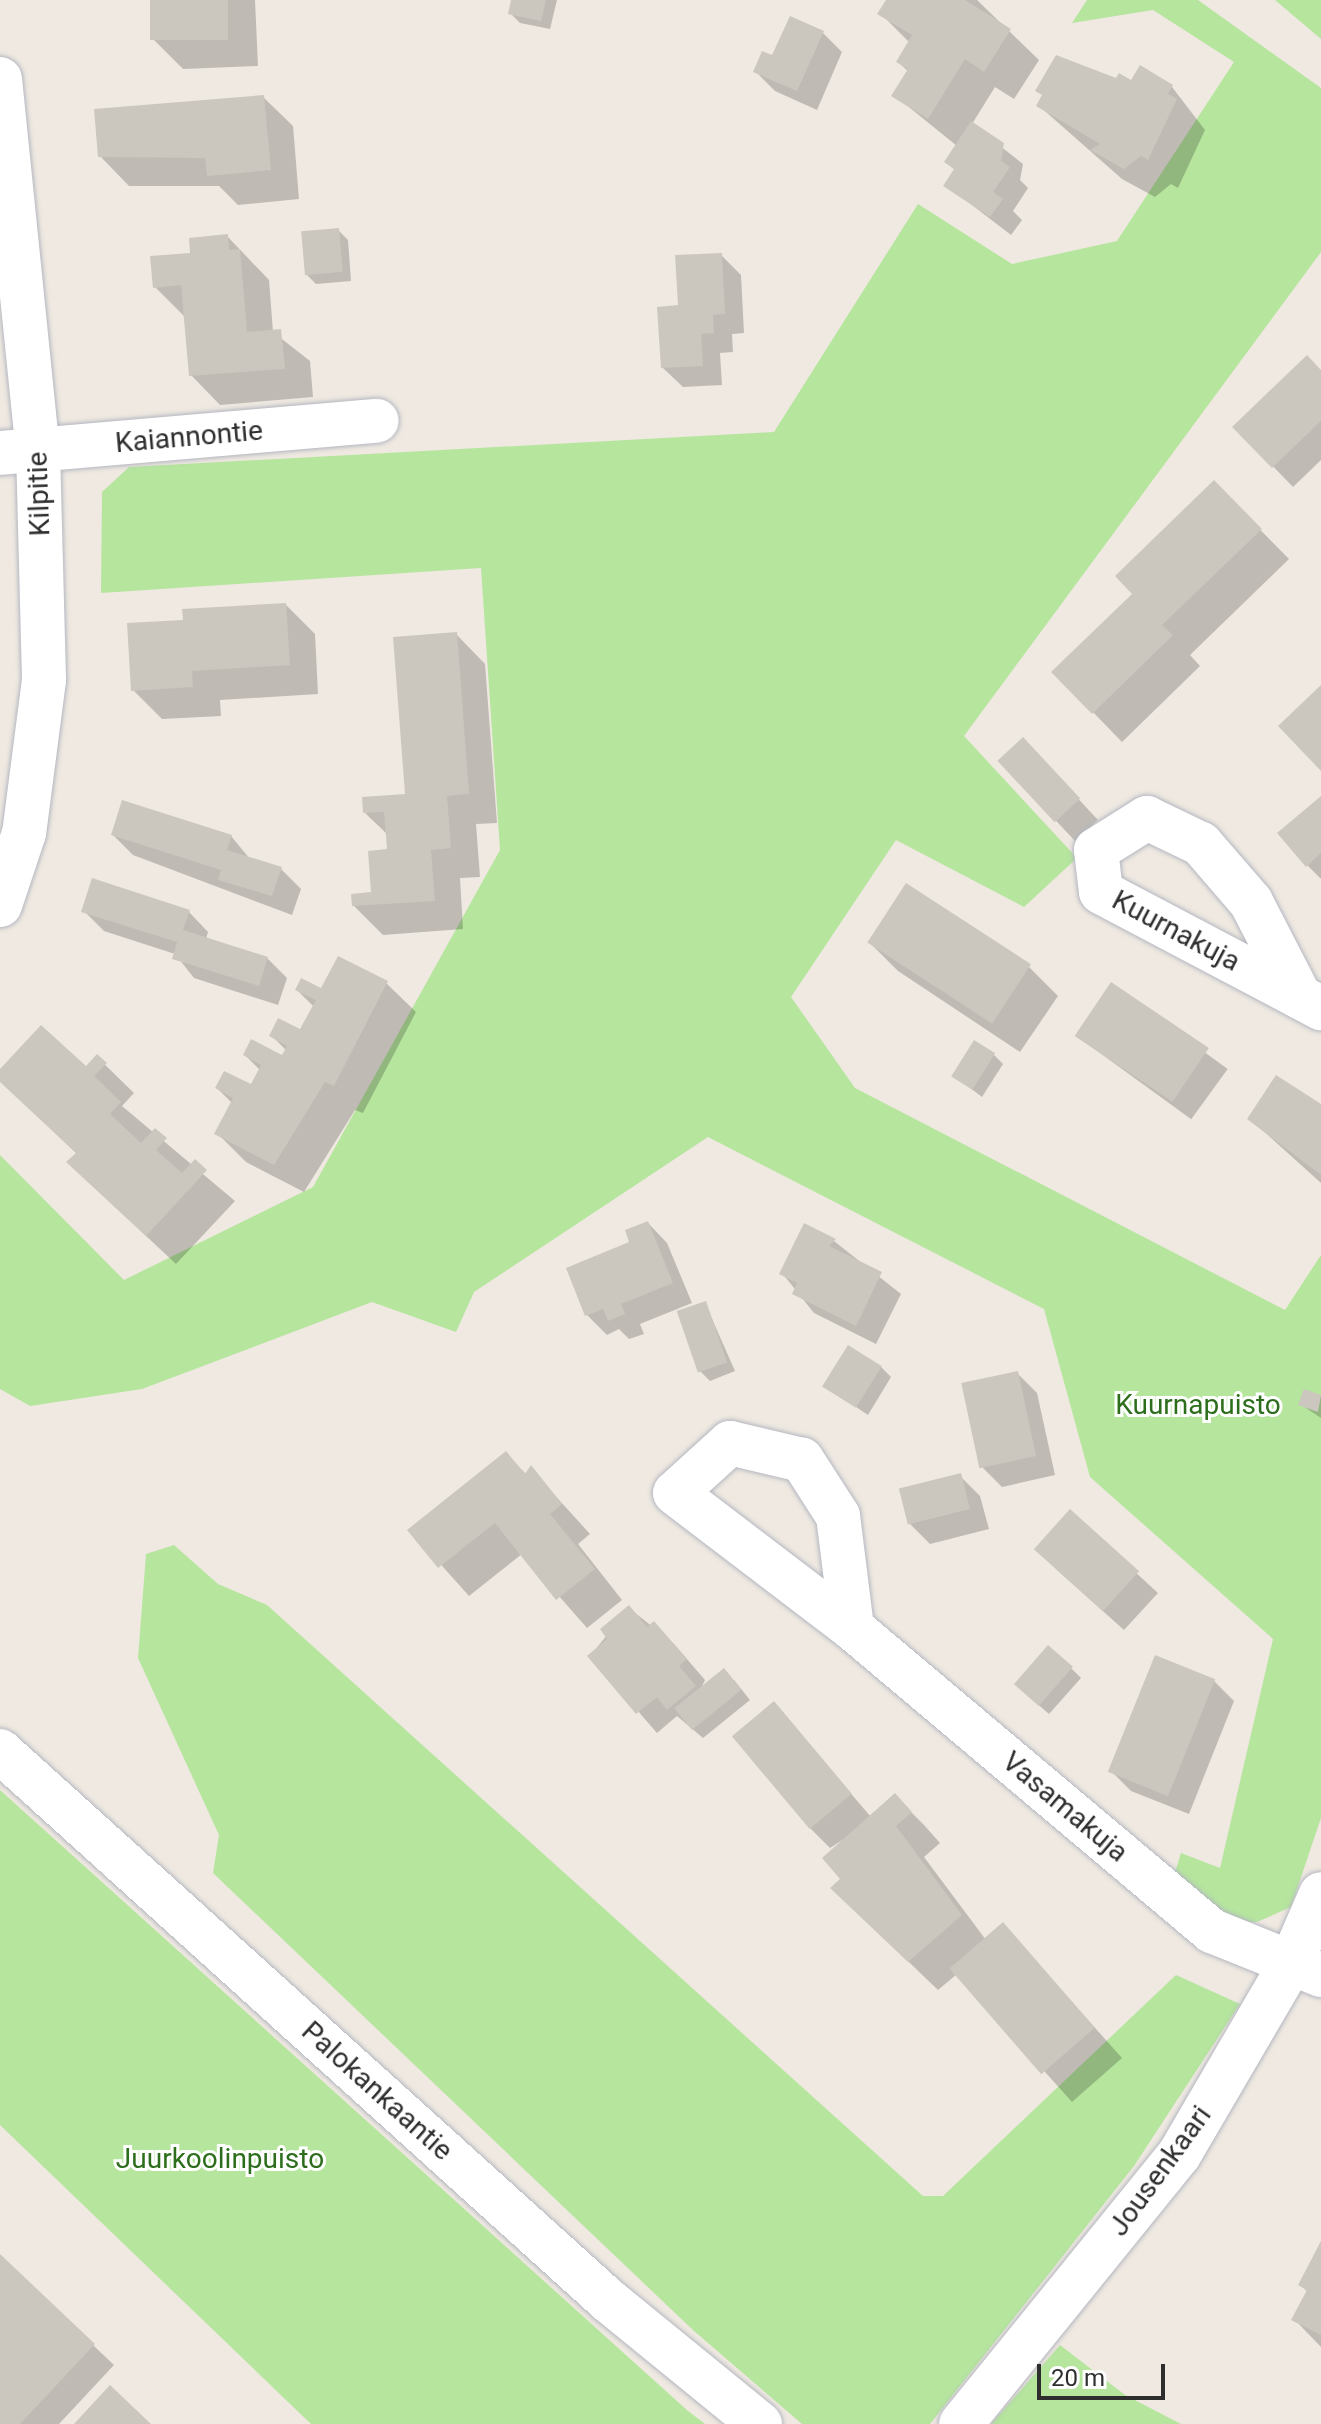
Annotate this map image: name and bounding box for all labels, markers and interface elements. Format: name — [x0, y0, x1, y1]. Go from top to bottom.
street label: Kaiannontie — [114, 414, 264, 460]
street label: Kilpitie — [21, 451, 57, 537]
street label: Kuurnakuja — [1106, 883, 1246, 979]
park label: Kuurnapuisto — [1115, 1388, 1281, 1422]
street label: Vasamakuja — [995, 1745, 1135, 1869]
street label: Palokankaantie — [295, 2015, 459, 2167]
street label: Jousenkaari — [1102, 2099, 1218, 2243]
park label: Juurkoolinpuisto — [116, 2142, 324, 2176]
scale bar — [1041, 2348, 1169, 2398]
text: 20 m — [1051, 2364, 1105, 2392]

